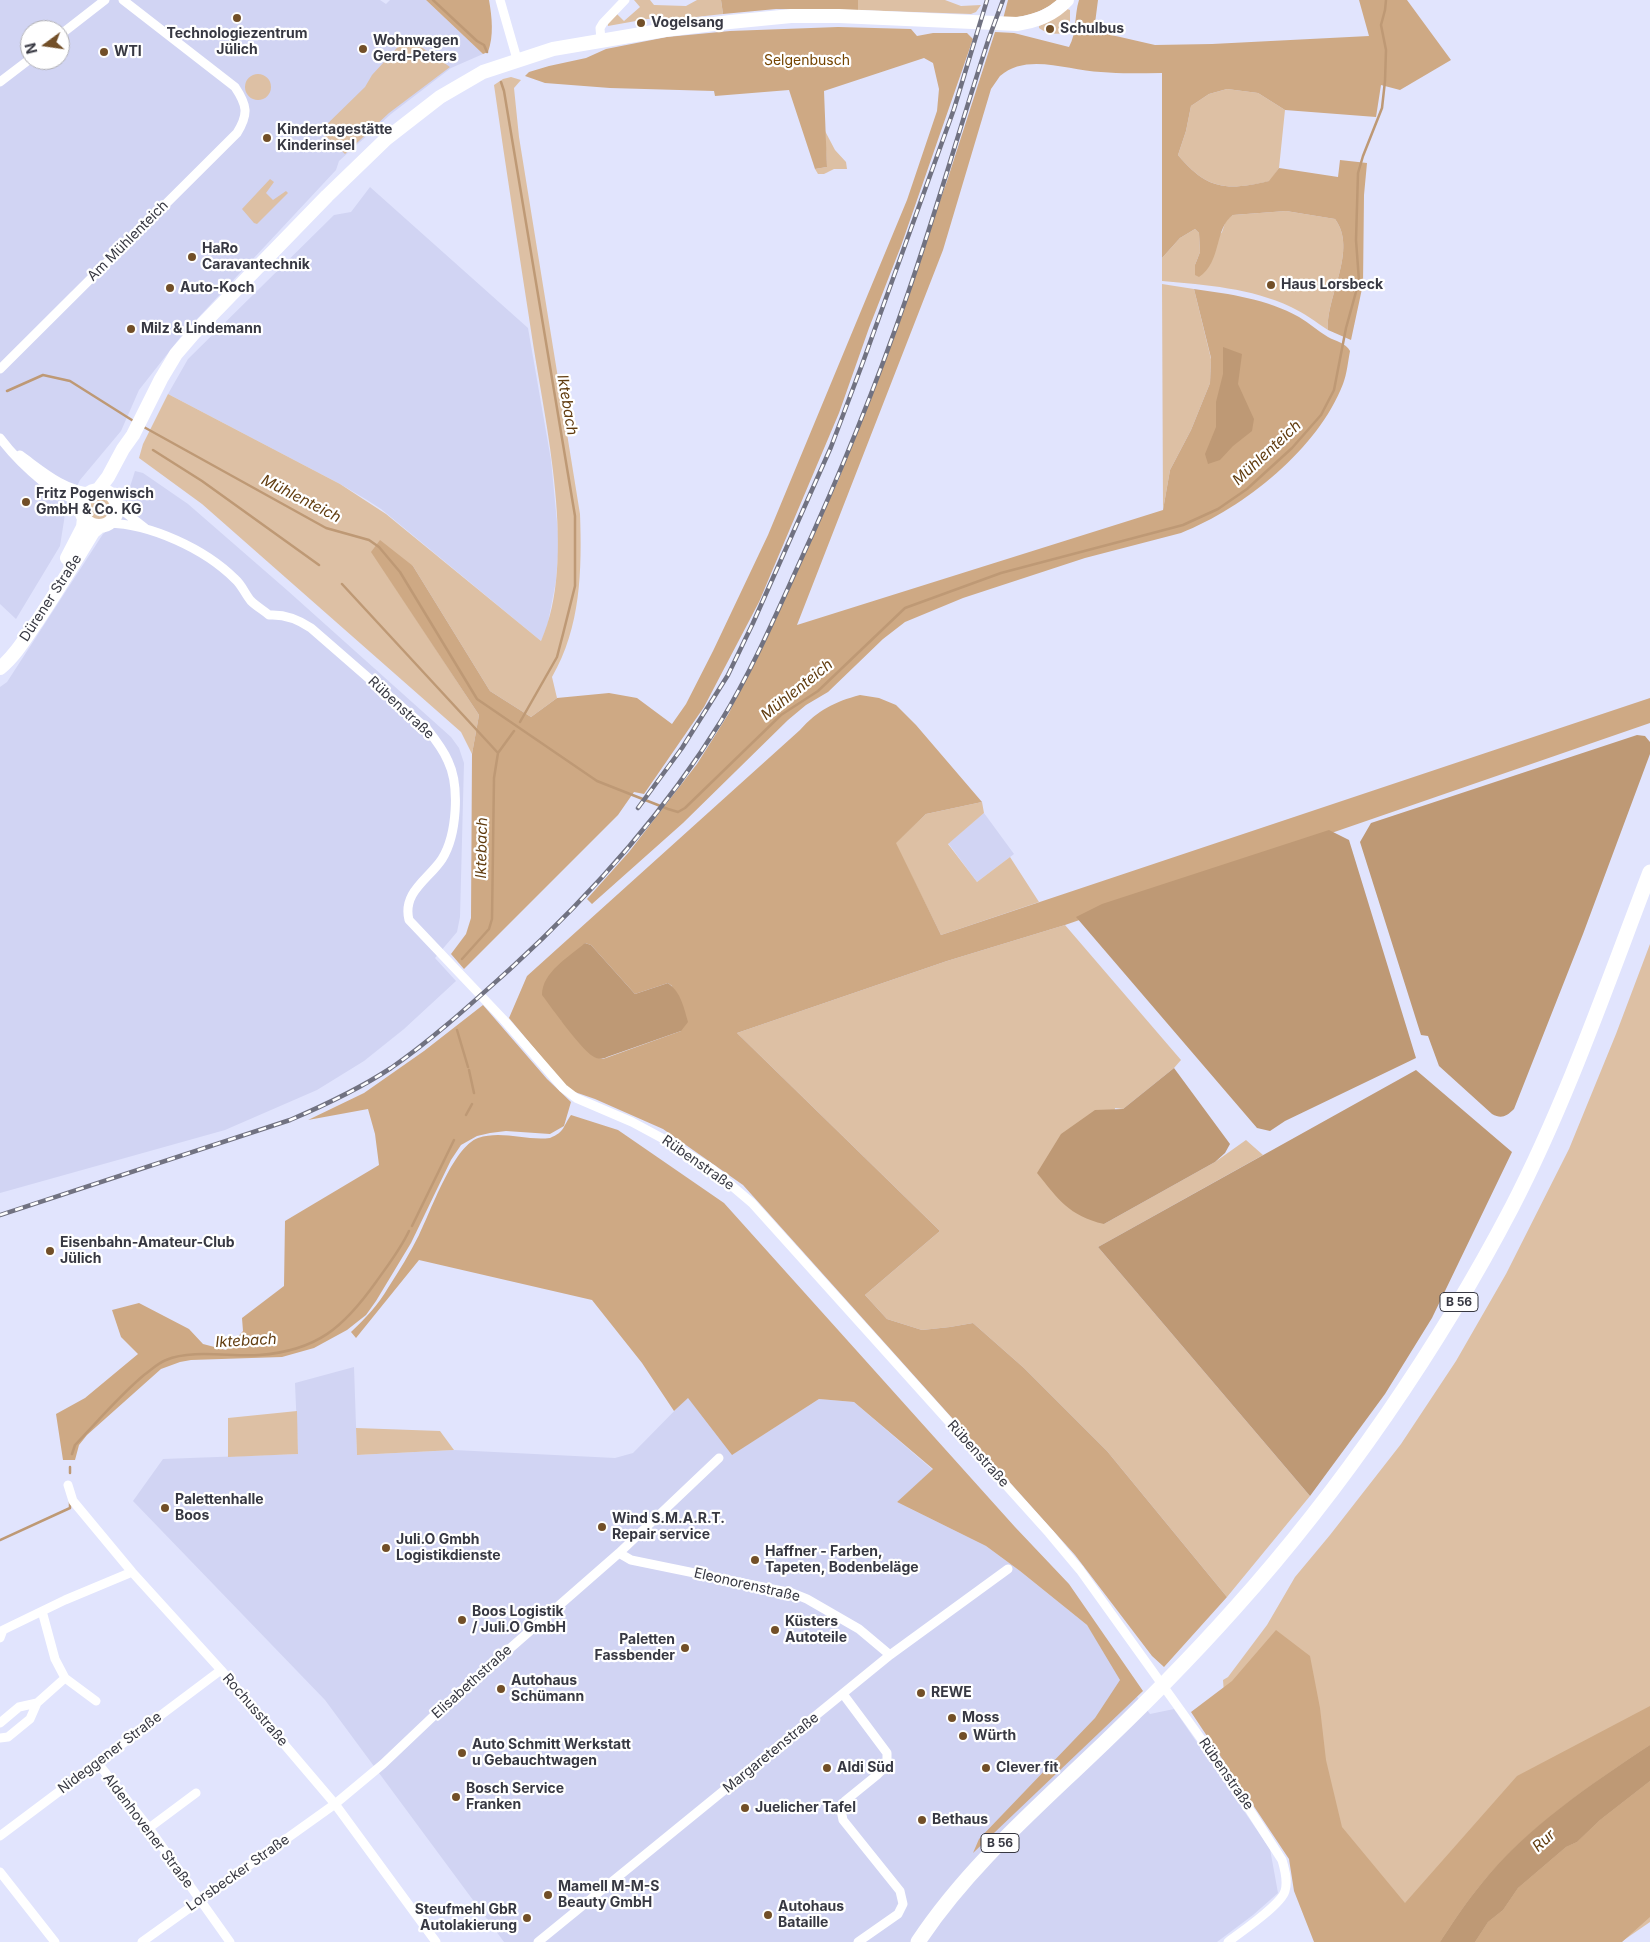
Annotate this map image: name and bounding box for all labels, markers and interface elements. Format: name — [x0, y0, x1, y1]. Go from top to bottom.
marker: Technologiezentrum Jülich — [231, 12, 243, 24]
place label: Vogelsang — [651, 15, 724, 31]
marker: Vogelsang — [635, 17, 647, 29]
north arrow — [20, 20, 70, 70]
place label: Schulbus — [1060, 21, 1124, 37]
marker: Schulbus — [1044, 23, 1056, 35]
place label: Technologiezentrum Jülich — [166, 26, 308, 58]
place label: Wohnwagen Gerd-Peters — [373, 33, 459, 65]
text: N — [21, 41, 40, 56]
marker: Wohnwagen Gerd-Peters — [357, 43, 369, 55]
place label: WTI — [114, 44, 142, 60]
marker: WTI — [98, 46, 110, 58]
park label: Selgenbusch — [764, 53, 850, 69]
place label: Kindertagestätte Kinderinsel — [277, 122, 392, 154]
marker: Kindertagestätte Kinderinsel — [261, 132, 273, 144]
street label: Am Mühlenteich — [84, 197, 172, 285]
place label: HaRo Caravantechnik — [202, 241, 310, 274]
marker: HaRo Caravantechnik — [186, 251, 198, 263]
place label: Haus Lorsbeck — [1281, 277, 1383, 293]
marker: Haus Lorsbeck — [1265, 279, 1277, 291]
place label: Auto-Koch — [180, 280, 254, 296]
marker: Auto-Koch — [164, 282, 176, 294]
place label: Milz & Lindemann — [141, 321, 262, 337]
marker: Milz & Lindemann — [125, 323, 137, 335]
water label: Iktebach — [553, 373, 581, 437]
water label: Mühlenteich — [1229, 417, 1305, 489]
water label: Mühlenteich — [258, 471, 344, 527]
place label: Fritz Pogenwisch GmbH & Co. KG — [36, 486, 154, 518]
marker: Fritz Pogenwisch GmbH & Co. KG — [20, 496, 32, 508]
street label: Dürener Straße — [17, 551, 85, 645]
water label: Mühlenteich — [758, 656, 836, 724]
street label: Rübenstraße — [364, 673, 438, 743]
water label: Iktebach — [472, 817, 492, 879]
street label: Rübenstraße — [659, 1132, 737, 1194]
place label: Eisenbahn-Amateur-Club Jülich — [60, 1235, 235, 1268]
marker: Eisenbahn-Amateur-Club Jülich — [44, 1245, 56, 1257]
road number: B 56 — [1440, 1292, 1478, 1311]
water label: Iktebach — [215, 1330, 277, 1352]
street label: Rübenstraße — [944, 1417, 1012, 1491]
place label: Palettenhalle Boos — [175, 1492, 264, 1524]
marker: Palettenhalle Boos — [159, 1502, 171, 1514]
place label: Wind S.M.A.R.T. Repair service — [612, 1511, 725, 1544]
marker: Wind S.M.A.R.T. Repair service — [596, 1521, 608, 1533]
place label: Juli.O Gmbh Logistikdienste — [396, 1532, 501, 1564]
marker: Juli.O Gmbh Logistikdienste — [380, 1542, 392, 1554]
place label: Haffner - Farben, Tapeten, Bodenbeläge — [765, 1544, 919, 1576]
marker: Haffner - Farben, Tapeten, Bodenbeläge — [749, 1554, 761, 1566]
street label: Eleonorenstraße — [692, 1565, 802, 1605]
place label: Boos Logistik / Juli.O GmbH — [472, 1604, 566, 1636]
marker: Boos Logistik / Juli.O GmbH — [456, 1614, 468, 1626]
place label: Küsters Autoteile — [785, 1614, 847, 1646]
marker: Küsters Autoteile — [769, 1624, 781, 1636]
place label: Paletten Fassbender — [594, 1632, 675, 1664]
street label: Elisabethstraße — [429, 1642, 515, 1722]
marker: Paletten Fassbender — [679, 1642, 691, 1654]
street label: Rochusstraße — [219, 1670, 291, 1750]
place label: Autohaus Schümann — [511, 1673, 584, 1705]
marker: Autohaus Schümann — [495, 1683, 507, 1695]
place label: REWE — [931, 1685, 972, 1701]
marker: REWE — [915, 1687, 927, 1699]
street label: Nideggener Straße — [55, 1709, 165, 1797]
street label: Margaretenstraße — [720, 1709, 822, 1797]
place label: Moss — [962, 1710, 999, 1726]
marker: Moss — [946, 1712, 958, 1724]
place label: Würth — [973, 1728, 1016, 1744]
marker: Würth — [957, 1730, 969, 1742]
street label: Rübenstraße — [1195, 1735, 1257, 1813]
place label: Auto Schmitt Werkstatt u Gebauchtwagen — [472, 1737, 631, 1770]
marker: Auto Schmitt Werkstatt u Gebauchtwagen — [456, 1747, 468, 1759]
place label: Aldi Süd — [837, 1760, 894, 1776]
place label: Clever fit — [996, 1760, 1058, 1776]
marker: Aldi Süd — [821, 1762, 833, 1774]
marker: Clever fit — [980, 1762, 992, 1774]
street label: Aldenhovener Straße — [99, 1770, 197, 1892]
place label: Bosch Service Franken — [466, 1781, 564, 1814]
marker: Bosch Service Franken — [450, 1791, 462, 1803]
place label: Juelicher Tafel — [755, 1800, 856, 1816]
marker: Juelicher Tafel — [739, 1802, 751, 1814]
place label: Bethaus — [932, 1812, 988, 1828]
marker: Bethaus — [916, 1814, 928, 1826]
water label: Rur — [1529, 1826, 1559, 1856]
street label: Lorsbecker Straße — [183, 1831, 293, 1915]
road number: B 56 — [981, 1834, 1019, 1852]
place label: Mamell M-M-S Beauty GmbH — [558, 1879, 660, 1911]
marker: Mamell M-M-S Beauty GmbH — [542, 1889, 554, 1901]
place label: Autohaus Bataille — [778, 1899, 844, 1931]
place label: Steufmehl GbR Autolakierung — [415, 1902, 517, 1934]
marker: Autohaus Bataille — [762, 1909, 774, 1921]
marker: Steufmehl GbR Autolakierung — [521, 1912, 533, 1924]

